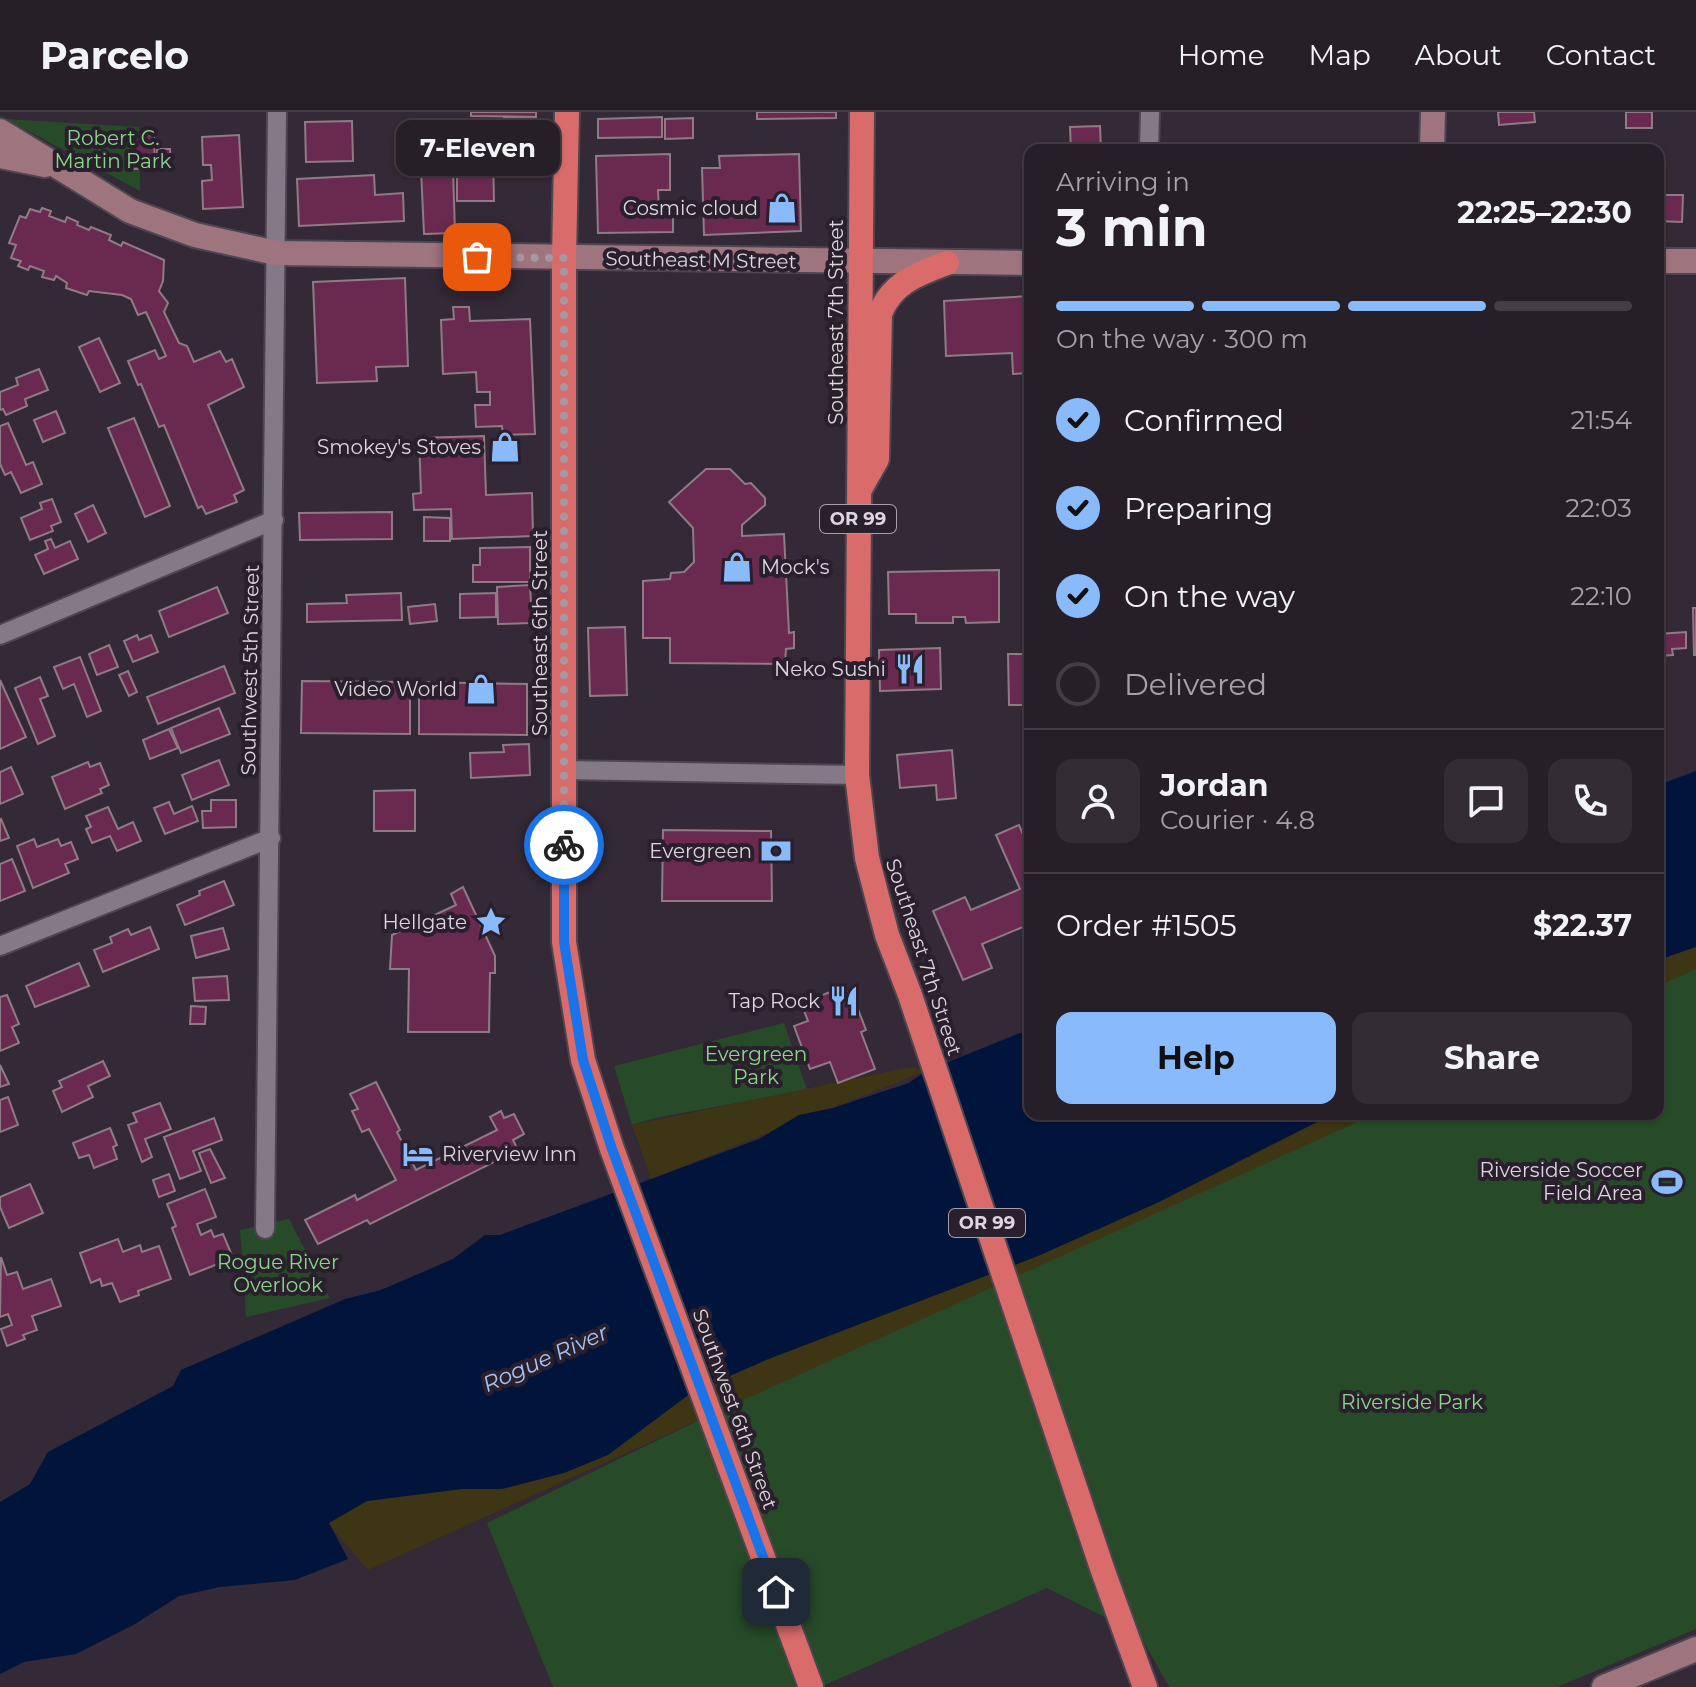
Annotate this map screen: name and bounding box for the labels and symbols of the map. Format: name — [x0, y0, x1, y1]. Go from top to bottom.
callout: 7-Eleven — [395, 121, 559, 177]
park label: Robert C. Martin Park — [54, 126, 172, 173]
shop icon: Cosmic cloud — [765, 191, 799, 225]
place label: Cosmic cloud — [623, 196, 758, 220]
street label: Southeast 7th Street — [824, 219, 848, 425]
pin — [443, 223, 511, 291]
street label: Southeast M Street — [605, 246, 797, 274]
shop icon: Smokey's Stoves — [488, 430, 522, 464]
place label: Smokey's Stoves — [317, 435, 481, 459]
road number: OR 99 — [820, 505, 896, 533]
street label: Southeast 6th Street — [528, 530, 552, 736]
shop icon: Mock's — [720, 550, 754, 584]
place label: Mock's — [761, 555, 830, 579]
street label: Southwest 5th Street — [236, 564, 264, 776]
restaurant icon: Neko Sushi — [893, 652, 927, 686]
place label: Neko Sushi — [774, 657, 886, 681]
shop icon: Video World — [464, 672, 498, 706]
place label: Video World — [334, 677, 457, 701]
courier — [524, 805, 604, 885]
bank icon: Evergreen — [759, 834, 793, 868]
place label: Evergreen — [649, 839, 752, 863]
street label: Southeast 7th Street — [881, 856, 967, 1058]
place icon: Hellgate — [474, 905, 508, 939]
place label: Hellgate — [383, 910, 467, 934]
restaurant icon: Tap Rock — [827, 984, 861, 1018]
place label: Tap Rock — [728, 989, 820, 1013]
park label: Evergreen Park — [705, 1042, 807, 1089]
hotel icon: Riverview Inn — [401, 1137, 435, 1171]
place label: Riverview Inn — [442, 1142, 577, 1166]
place label: Riverside Soccer Field Area — [1479, 1158, 1643, 1205]
sports icon: Riverside Soccer Field Area — [1650, 1165, 1684, 1199]
road number: OR 99 — [949, 1209, 1025, 1237]
park label: Rogue River Overlook — [217, 1250, 339, 1297]
street label: Southwest 6th Street — [688, 1305, 782, 1513]
water label: Rogue River — [478, 1318, 613, 1398]
park label: Riverside Park — [1341, 1390, 1483, 1414]
pin — [742, 1558, 810, 1626]

